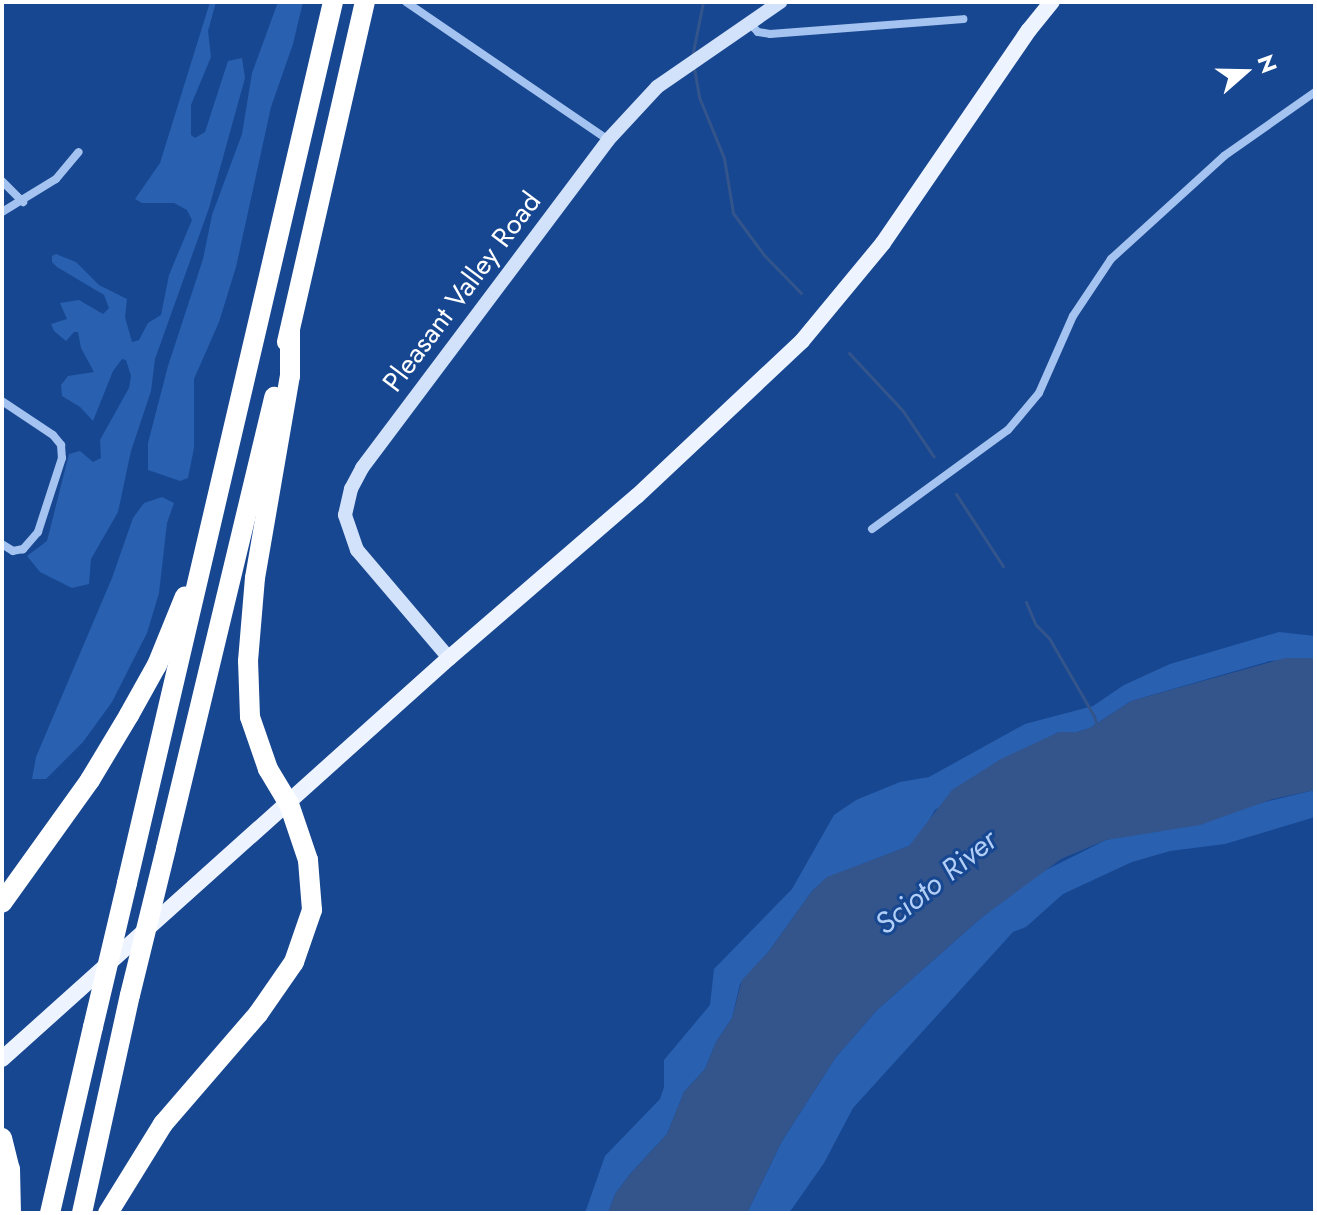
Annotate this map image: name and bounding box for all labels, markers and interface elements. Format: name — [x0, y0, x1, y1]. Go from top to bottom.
north arrow — [1205, 32, 1285, 112]
text: N — [1250, 50, 1286, 77]
street label: Pleasant Valley Road — [376, 185, 548, 399]
water label: Scioto River — [868, 822, 1004, 942]

